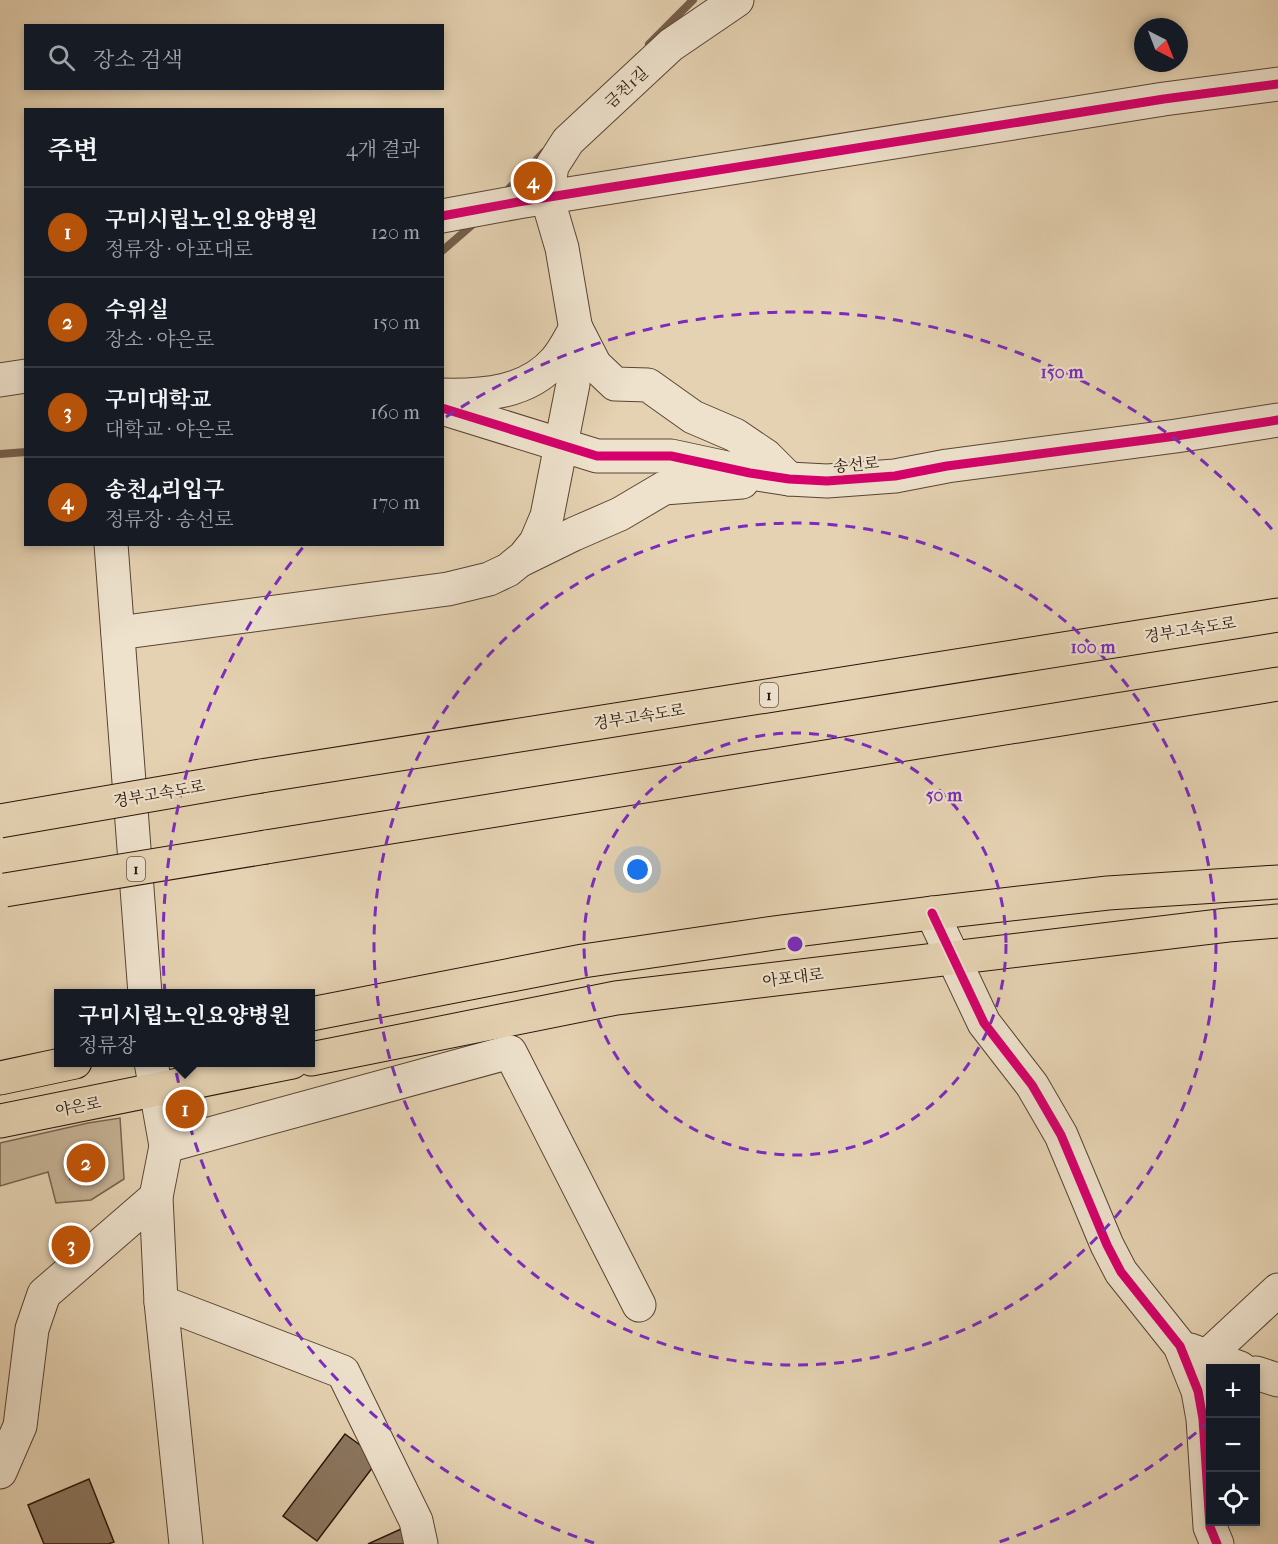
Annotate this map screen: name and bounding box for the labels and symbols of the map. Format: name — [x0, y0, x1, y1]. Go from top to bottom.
north arrow — [1134, 18, 1188, 72]
street label: 금천1길 — [601, 63, 652, 112]
pin: 4 — [514, 158, 552, 204]
text: 150 m — [1041, 362, 1084, 383]
street label: 송선로 — [832, 453, 881, 476]
street label: 경부고속도로 — [1143, 613, 1238, 646]
text: 100 m — [1070, 637, 1117, 658]
road number: 1 — [760, 683, 778, 707]
street label: 경부고속도로 — [592, 700, 687, 733]
street label: 경부고속도로 — [112, 776, 207, 811]
text: 50 m — [926, 785, 963, 806]
your location — [623, 855, 652, 884]
road number: 1 — [127, 857, 145, 881]
centre of rings — [785, 934, 805, 954]
street label: 아포대로 — [761, 964, 825, 991]
pin: 1 — [166, 1086, 204, 1132]
street label: 야은로 — [54, 1093, 103, 1120]
pin: 2 — [66, 1140, 106, 1186]
pin: 3 — [52, 1222, 90, 1268]

